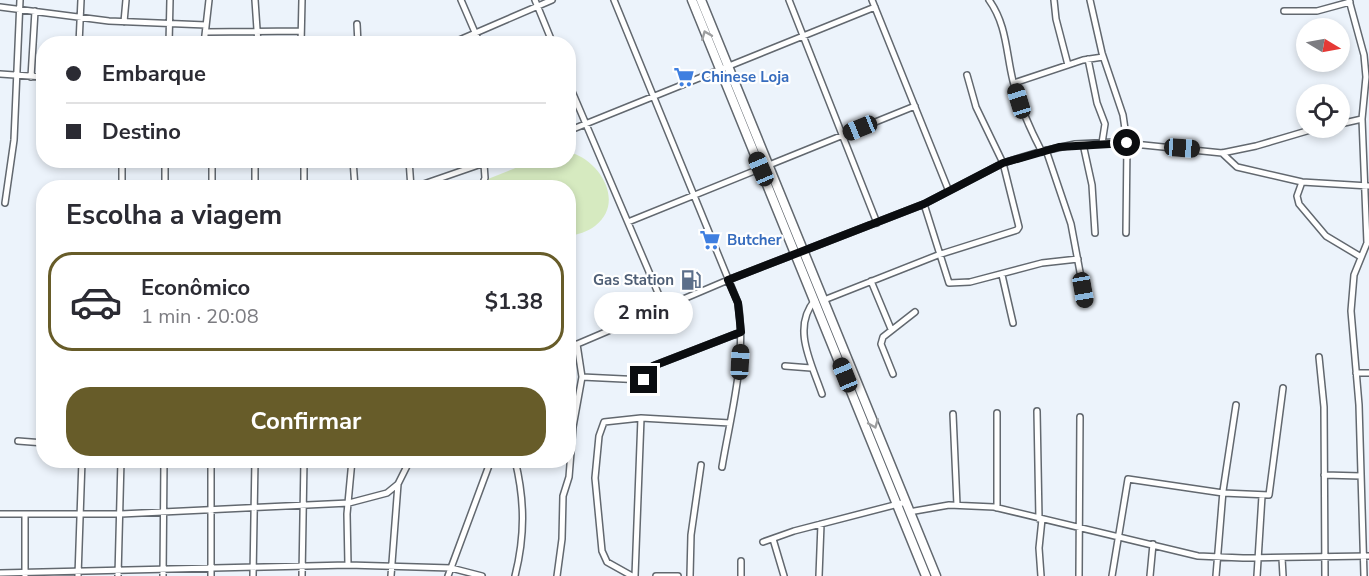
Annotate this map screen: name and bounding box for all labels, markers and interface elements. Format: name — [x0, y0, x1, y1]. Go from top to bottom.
north arrow — [1296, 18, 1350, 72]
map controls — [1296, 18, 1350, 138]
one-way arrow — [701, 31, 714, 41]
text: Embarque — [102, 59, 206, 89]
supermarket icon: Chinese Loja — [672, 65, 696, 89]
place label: Chinese Loja — [701, 67, 789, 87]
car — [1005, 81, 1033, 121]
button: locate — [1296, 84, 1350, 138]
car — [840, 113, 880, 143]
text: Destino — [102, 117, 181, 147]
route start — [1113, 129, 1140, 156]
car — [1163, 138, 1201, 158]
car — [746, 149, 776, 189]
text: Escolha a viagem — [66, 197, 282, 234]
supermarket icon: Butcher — [698, 228, 722, 252]
place label: Butcher — [727, 230, 782, 250]
fuel station icon: Gas Station — [679, 268, 703, 292]
place label: Gas Station — [593, 270, 674, 290]
car — [1071, 271, 1095, 309]
text: Econômico — [141, 273, 250, 303]
icon: car — [69, 275, 123, 329]
text: $1.38 — [485, 287, 543, 317]
callout: 2 min — [594, 293, 694, 335]
text: 2 min — [618, 299, 669, 326]
text: 1 min · 20:08 — [141, 303, 259, 330]
car — [730, 344, 750, 380]
car — [830, 355, 860, 395]
route end — [630, 366, 657, 393]
button: Confirmar — [66, 387, 546, 456]
one-way arrow — [867, 417, 879, 428]

